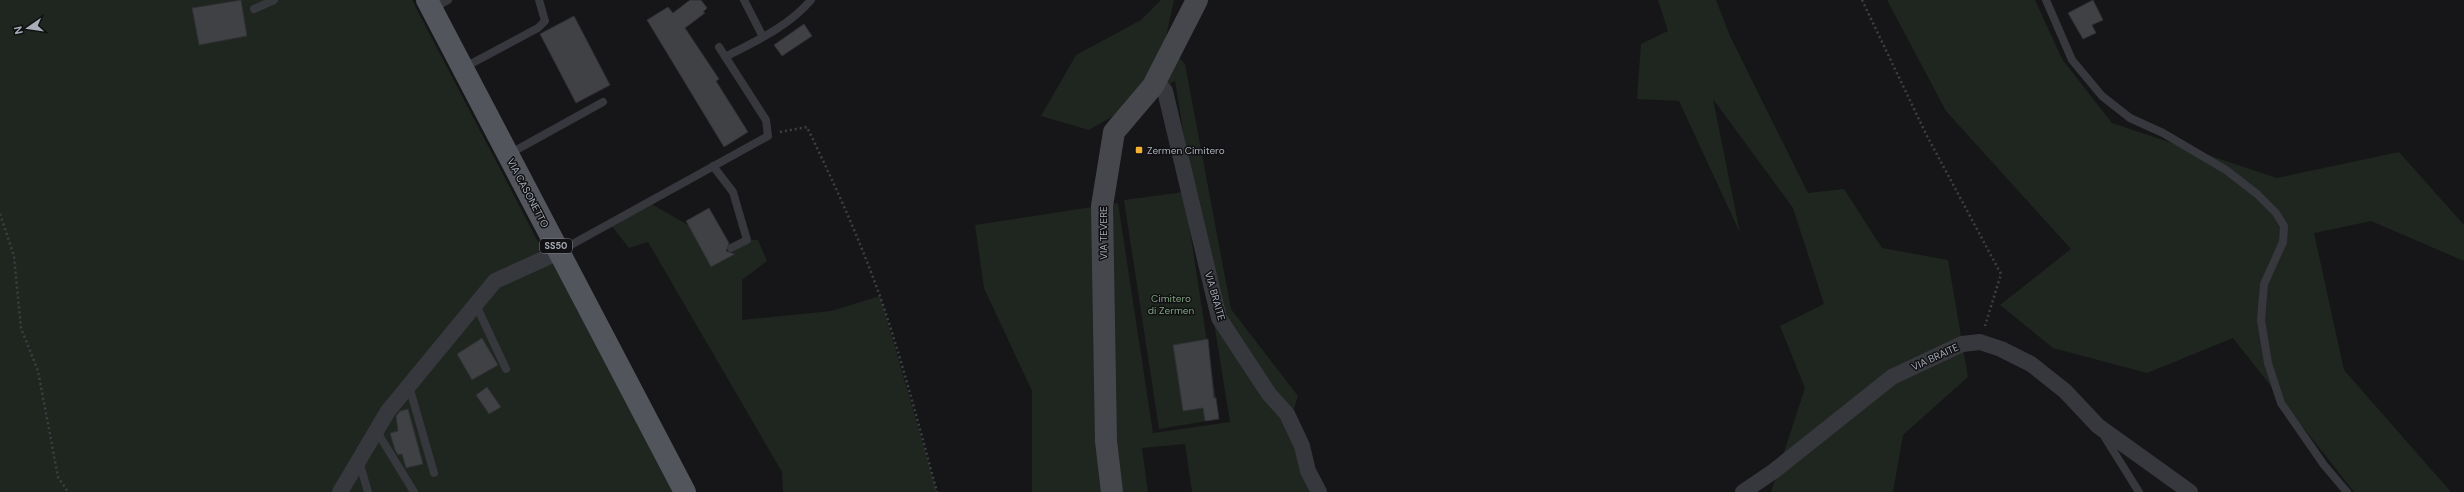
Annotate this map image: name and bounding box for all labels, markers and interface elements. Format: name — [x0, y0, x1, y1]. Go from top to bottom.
north arrow — [8, 8, 48, 48]
text: N — [11, 25, 26, 36]
place label: Zermen Cimitero — [1147, 144, 1225, 157]
marker: Zermen Cimitero — [1134, 145, 1144, 155]
street label: VIA CASONETTO — [504, 156, 552, 230]
street label: VIA TEVERE — [1097, 206, 1110, 260]
road number: SS50 — [540, 239, 572, 253]
street label: VIA BRAITE — [1202, 270, 1228, 322]
park label: Cimitero di Zermen — [1148, 292, 1194, 317]
street label: VIA BRAITE — [1909, 340, 1961, 374]

